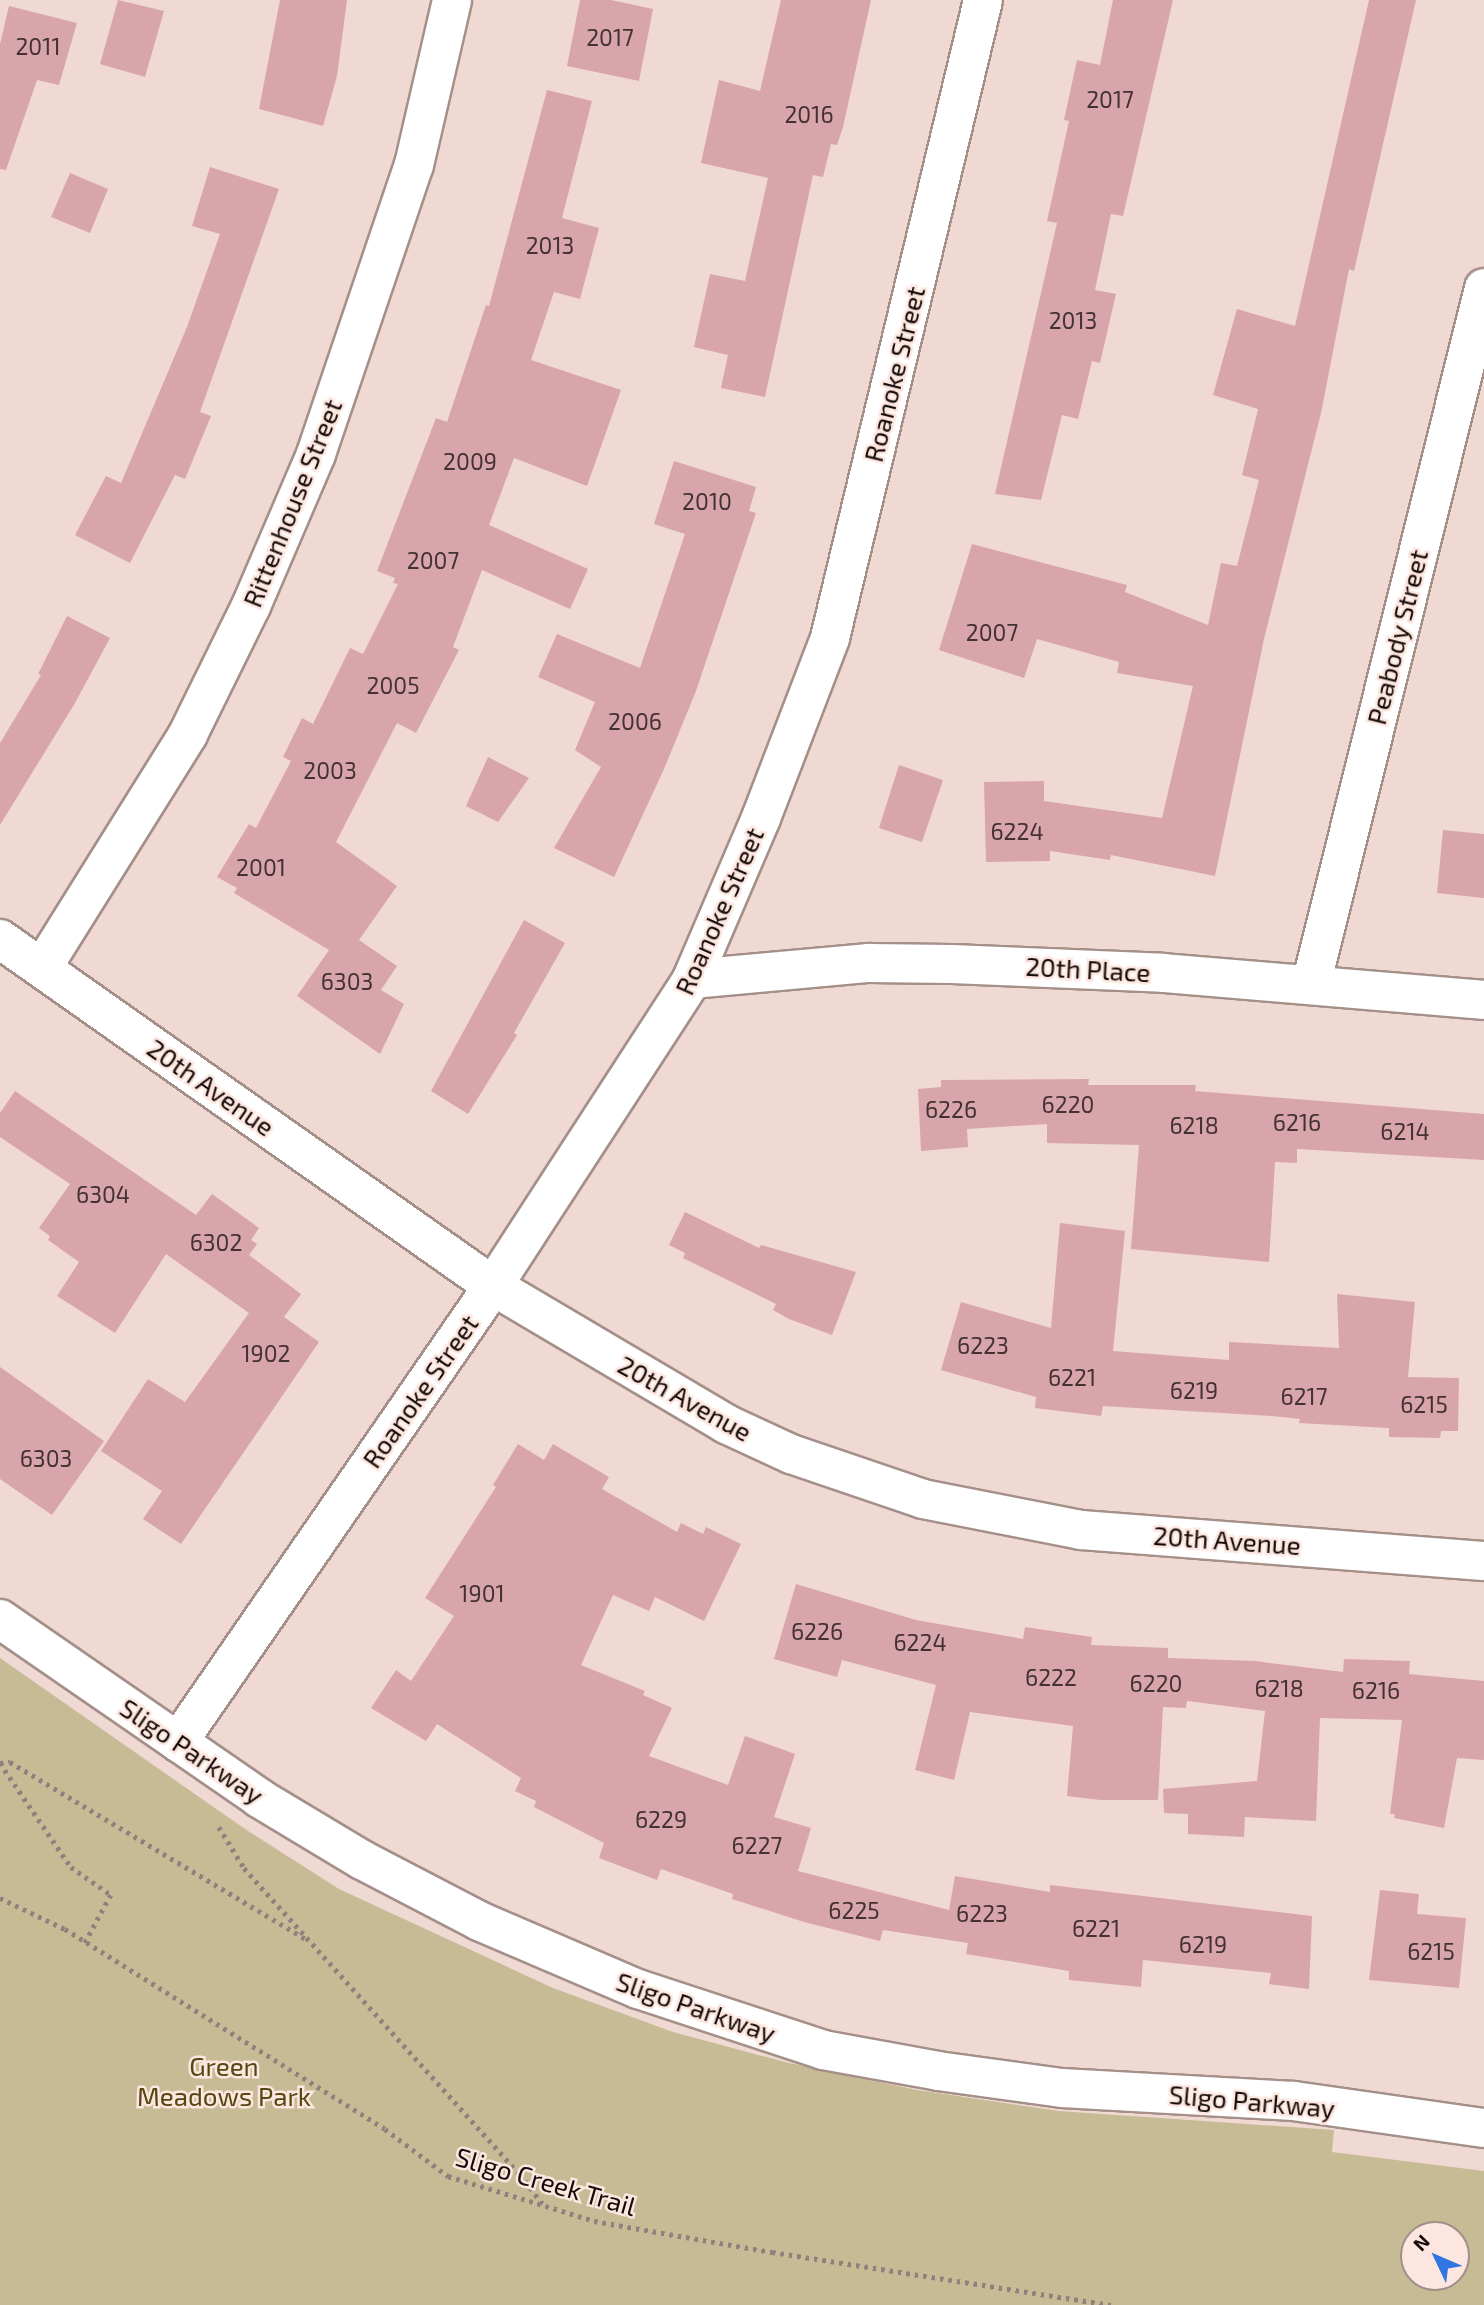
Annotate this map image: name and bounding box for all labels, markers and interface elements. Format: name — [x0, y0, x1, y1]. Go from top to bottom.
house number: 2017 — [586, 23, 634, 51]
house number: 2011 — [15, 32, 61, 60]
house number: 2017 — [1086, 85, 1134, 113]
house number: 2016 — [784, 100, 834, 128]
house number: 2013 — [526, 231, 574, 259]
street label: Roanoke Street — [857, 283, 931, 465]
house number: 2013 — [1049, 306, 1097, 334]
street label: Rittenhouse Street — [236, 395, 348, 611]
house number: 2009 — [443, 447, 497, 475]
house number: 2010 — [682, 487, 732, 515]
house number: 2007 — [407, 546, 459, 574]
street label: Peabody Street — [1360, 546, 1434, 728]
house number: 2007 — [966, 618, 1018, 646]
house number: 2005 — [367, 671, 419, 699]
house number: 2006 — [608, 707, 662, 735]
house number: 2003 — [303, 756, 357, 784]
house number: 6224 — [990, 817, 1044, 845]
street label: Roanoke Street — [668, 823, 770, 999]
house number: 2001 — [236, 853, 286, 881]
street label: 20th Place — [1025, 950, 1151, 988]
house number: 6303 — [321, 967, 373, 995]
street label: 20th Avenue — [141, 1032, 281, 1142]
house number: 6220 — [1042, 1090, 1094, 1118]
house number: 6226 — [925, 1095, 977, 1123]
house number: 6216 — [1273, 1108, 1321, 1136]
house number: 6218 — [1169, 1111, 1219, 1139]
house number: 6214 — [1380, 1117, 1430, 1145]
house number: 6304 — [76, 1180, 130, 1208]
house number: 6302 — [190, 1228, 242, 1256]
street label: Roanoke Street — [356, 1308, 484, 1474]
house number: 6223 — [957, 1331, 1009, 1359]
house number: 1902 — [241, 1339, 291, 1367]
street label: 20th Avenue — [613, 1348, 757, 1448]
house number: 6221 — [1048, 1363, 1096, 1391]
house number: 6219 — [1170, 1376, 1218, 1404]
house number: 6217 — [1280, 1382, 1328, 1410]
house number: 6215 — [1400, 1390, 1448, 1418]
house number: 6303 — [20, 1444, 72, 1472]
street label: 20th Avenue — [1152, 1519, 1302, 1561]
house number: 1901 — [459, 1579, 505, 1607]
house number: 6226 — [791, 1617, 843, 1645]
house number: 6224 — [893, 1628, 947, 1656]
house number: 6222 — [1025, 1663, 1077, 1691]
house number: 6220 — [1130, 1669, 1182, 1697]
house number: 6218 — [1254, 1674, 1304, 1702]
house number: 6216 — [1352, 1676, 1400, 1704]
street label: Sligo Parkway — [114, 1692, 270, 1810]
house number: 6229 — [635, 1805, 687, 1833]
house number: 6227 — [732, 1831, 782, 1859]
house number: 6225 — [828, 1896, 880, 1924]
house number: 6223 — [956, 1899, 1008, 1927]
house number: 6221 — [1072, 1914, 1120, 1942]
house number: 6219 — [1179, 1930, 1227, 1958]
house number: 6215 — [1407, 1937, 1455, 1965]
street label: Sligo Parkway — [612, 1965, 780, 2049]
park label: Green Meadows Park — [137, 2050, 311, 2112]
street label: Sligo Parkway — [1168, 2078, 1336, 2124]
street label: Sligo Creek Trail — [452, 2140, 640, 2222]
north arrow — [1400, 2221, 1470, 2291]
text: N — [1408, 2230, 1434, 2255]

